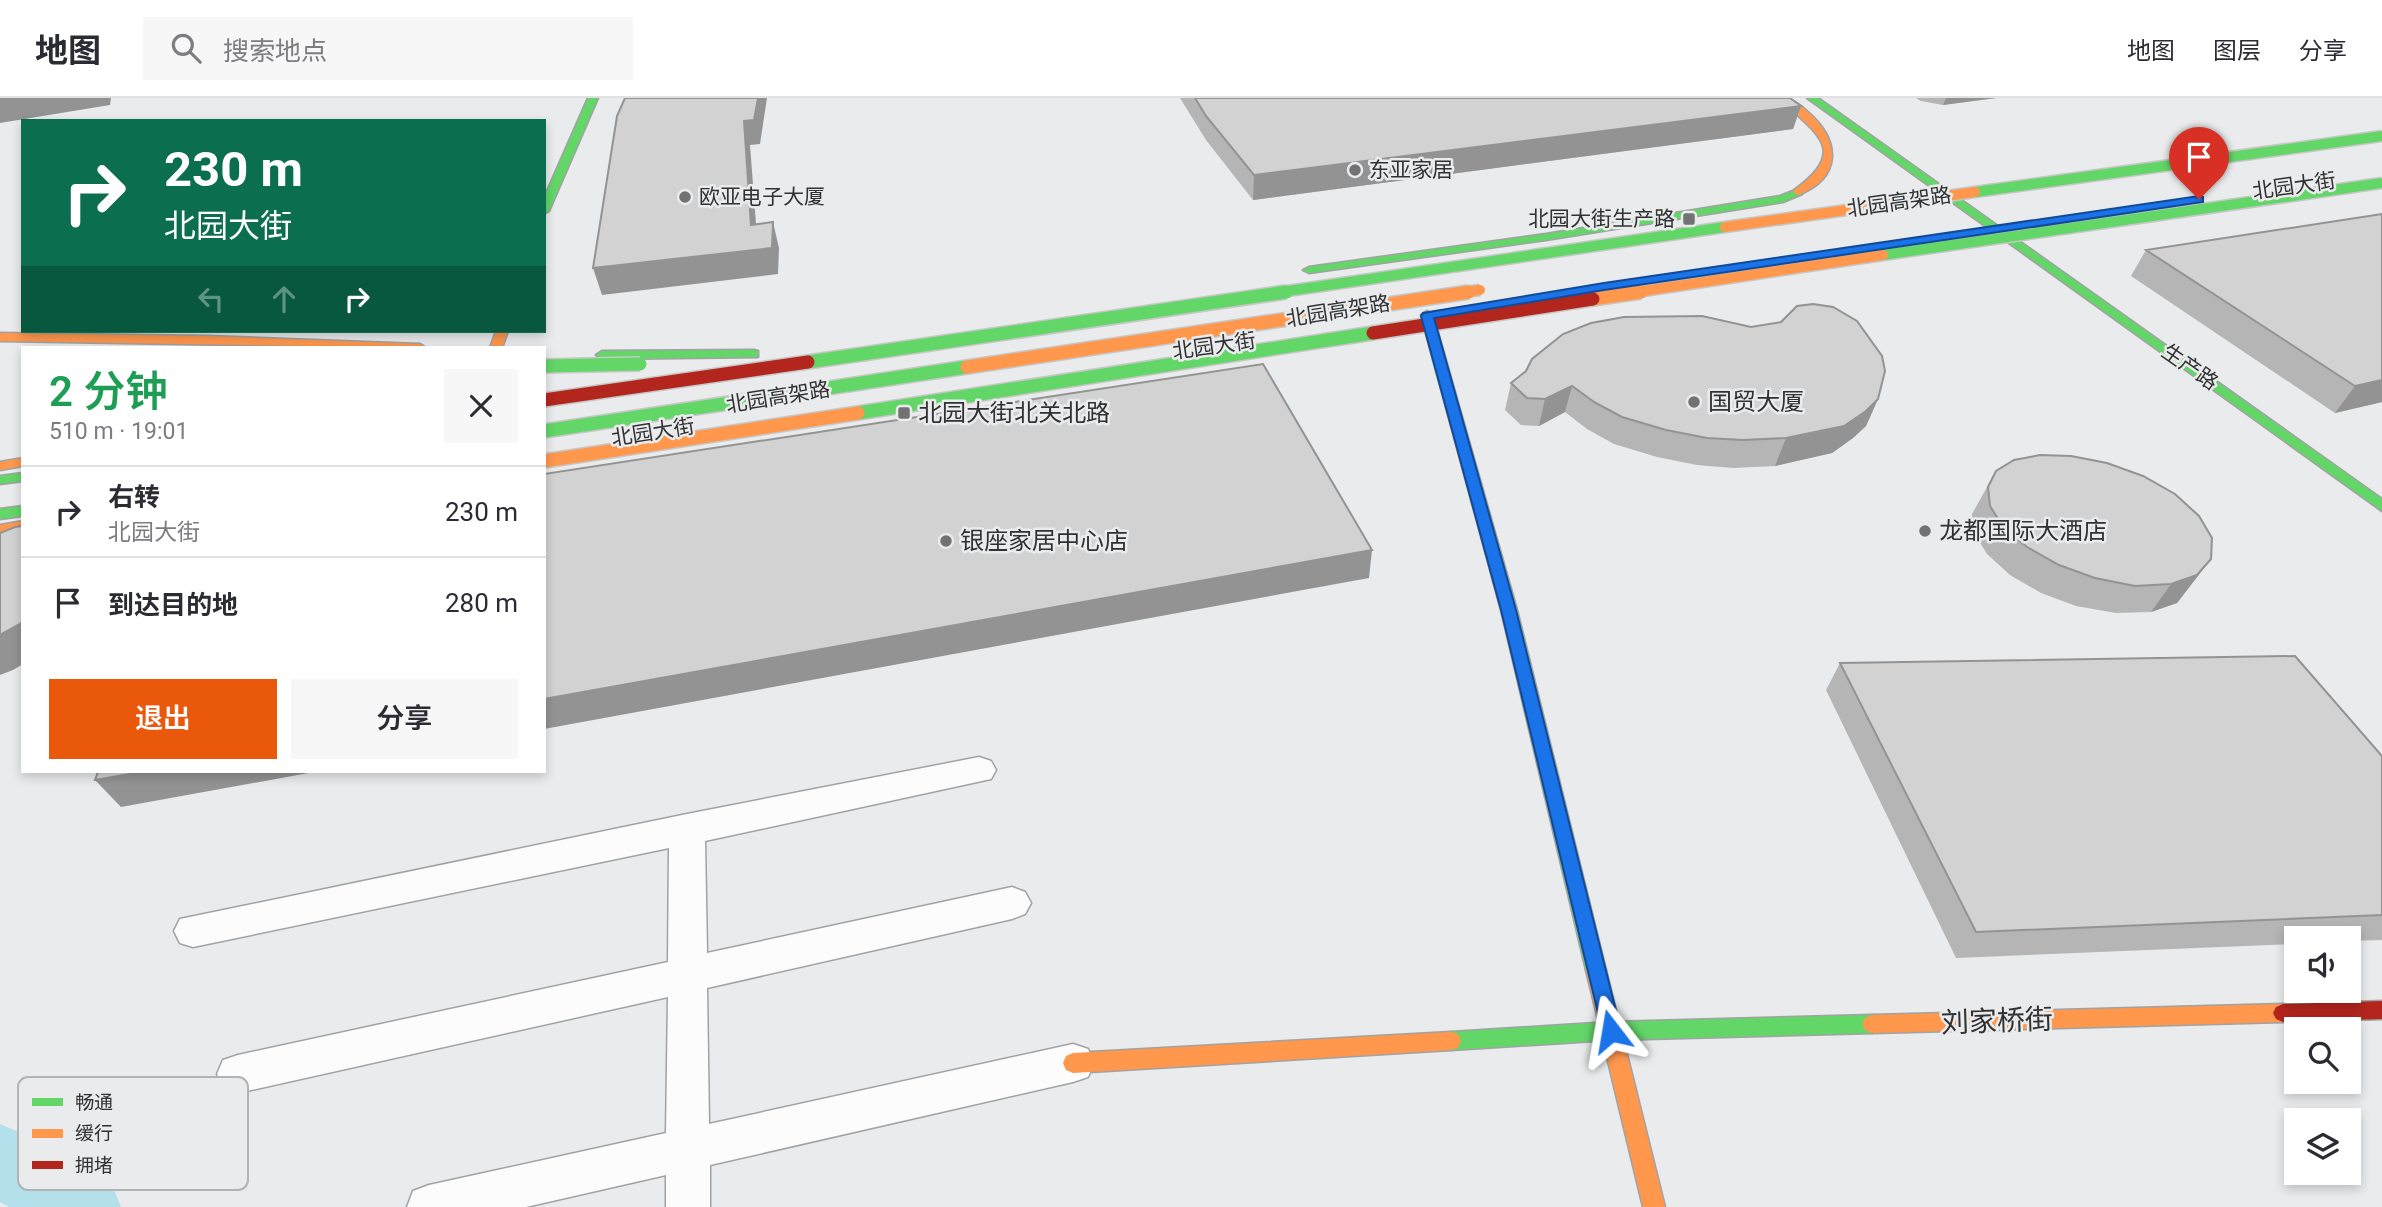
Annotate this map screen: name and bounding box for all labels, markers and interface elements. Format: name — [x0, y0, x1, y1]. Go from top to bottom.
search box — [143, 17, 633, 80]
icon: search — [167, 29, 205, 67]
text: 地图 — [35, 31, 101, 70]
text: 搜索地点 — [223, 36, 327, 66]
text: 地图 — [2127, 37, 2175, 65]
text: 图层 — [2213, 37, 2261, 65]
text: 分享 — [2299, 37, 2347, 65]
pin — [2169, 127, 2229, 199]
icon: arrive — [2180, 138, 2218, 176]
text: 230 m — [164, 141, 303, 198]
icon: right — [49, 147, 140, 238]
place label: 东亚家居 — [1369, 158, 1453, 182]
marker: 东亚家居 — [1347, 162, 1363, 178]
street label: 北园大街 — [2251, 168, 2337, 204]
street label: 北园高架路 — [1845, 183, 1953, 221]
place label: 欧亚电子大厦 — [699, 185, 825, 209]
marker: 欧亚电子大厦 — [677, 189, 693, 205]
text: 北园大街 — [164, 207, 292, 245]
place label: 北园大街生产路 — [1528, 207, 1675, 231]
marker: 北园大街生产路 — [1681, 211, 1697, 227]
icon: left — [192, 280, 230, 318]
icon: ahead — [265, 280, 303, 318]
icon: right — [338, 280, 376, 318]
street label: 北园高架路 — [1284, 291, 1392, 331]
street label: 北园大街 — [1171, 328, 1257, 364]
street label: 生产路 — [2157, 339, 2223, 395]
text: 2 分钟 — [49, 367, 167, 416]
button: close — [444, 369, 518, 443]
street label: 北园高架路 — [724, 377, 832, 417]
place label: 国贸大厦 — [1708, 388, 1804, 416]
marker: 国贸大厦 — [1686, 394, 1702, 410]
place label: 北园大街北关北路 — [918, 399, 1110, 427]
marker: 北园大街北关北路 — [896, 405, 912, 421]
street label: 北园大街 — [610, 414, 696, 450]
text: 510 m · 19:01 — [49, 418, 188, 445]
text: 右转 — [108, 482, 160, 512]
icon: right — [49, 493, 87, 531]
text: 230 m — [445, 497, 518, 527]
place label: 龙都国际大酒店 — [1939, 517, 2107, 545]
text: 北园大街 — [108, 519, 200, 546]
marker: 龙都国际大酒店 — [1917, 523, 1933, 539]
place label: 银座家居中心店 — [960, 527, 1128, 555]
marker: 银座家居中心店 — [938, 533, 954, 549]
icon: arrive — [49, 584, 87, 622]
text: 280 m — [445, 588, 518, 618]
text: 到达目的地 — [108, 590, 238, 620]
button: 退出 — [49, 679, 277, 759]
button: 分享 — [291, 679, 518, 759]
map controls — [2284, 926, 2361, 1185]
button: sound — [2284, 926, 2361, 1003]
position arrow — [1574, 994, 1648, 1068]
street label: 刘家桥街 — [1940, 1003, 2054, 1039]
button: search — [2284, 1017, 2361, 1094]
legend — [18, 1077, 248, 1190]
text: 畅通 — [75, 1091, 113, 1114]
button: layers — [2284, 1108, 2361, 1185]
text: 缓行 — [75, 1122, 113, 1145]
text: 拥堵 — [75, 1154, 113, 1177]

